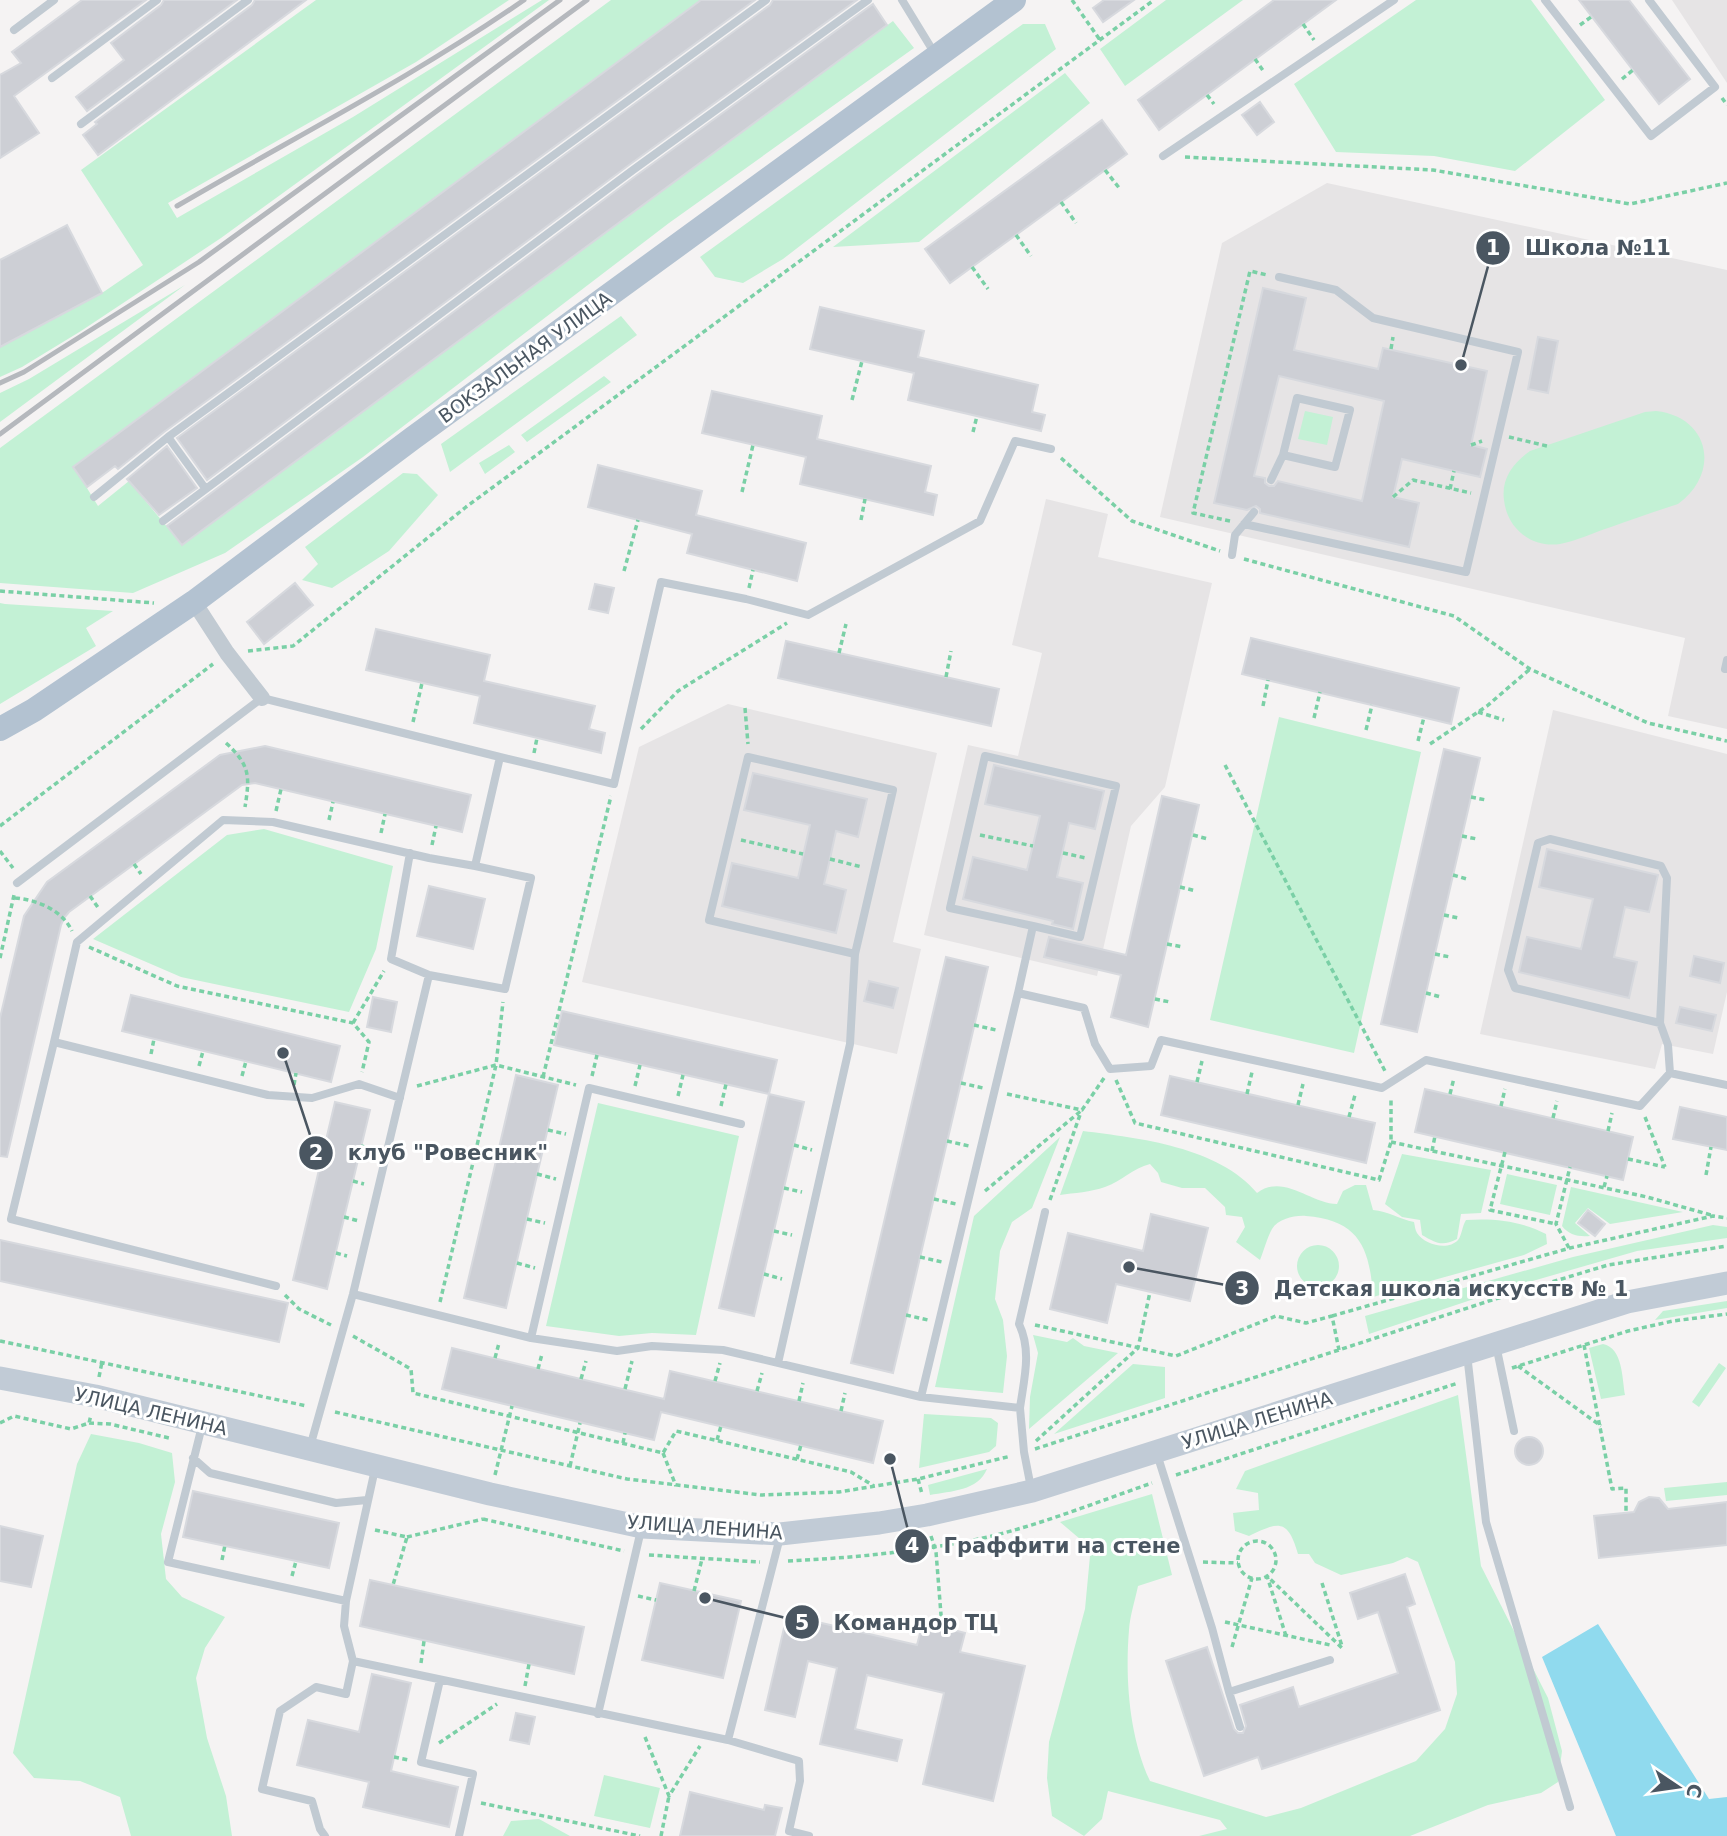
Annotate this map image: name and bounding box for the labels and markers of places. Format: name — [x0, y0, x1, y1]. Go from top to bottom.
callout: Школа №11 — [1476, 227, 1685, 269]
callout: клуб "Ровесник" — [299, 1132, 562, 1174]
callout: Детская школа искусств № 1 — [1225, 1267, 1642, 1309]
callout: Граффити на стене — [894, 1525, 1194, 1567]
callout: Командор ТЦ — [784, 1601, 1012, 1643]

